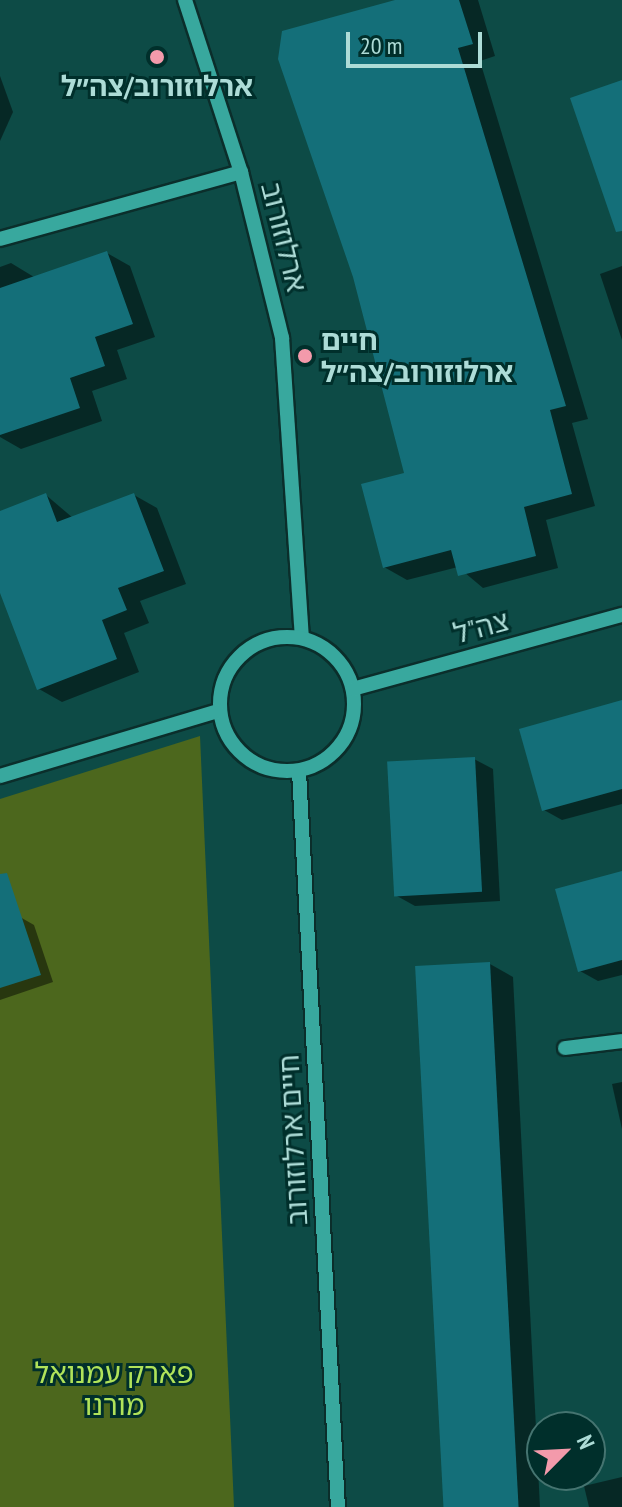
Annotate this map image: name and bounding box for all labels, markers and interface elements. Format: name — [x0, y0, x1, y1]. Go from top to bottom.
scale bar — [350, 16, 486, 66]
text: 20 m — [360, 30, 402, 61]
marker: ארלוזורוב/צה״ל — [148, 48, 166, 66]
place label: ארלוזורוב/צה״ל — [61, 69, 253, 103]
street label: ארלוזורוב — [254, 179, 314, 295]
place label: חיים ארלוזורוב/צה״ל — [321, 323, 513, 389]
marker: חיים ארלוזורוב/צה״ל — [296, 347, 314, 365]
street label: צה"ל — [450, 604, 512, 650]
street label: חיים ארלוזורוב — [272, 1054, 314, 1226]
park label: פארק עמנואל מורנו — [35, 1356, 193, 1422]
north arrow — [526, 1411, 606, 1491]
text: N — [571, 1431, 601, 1453]

